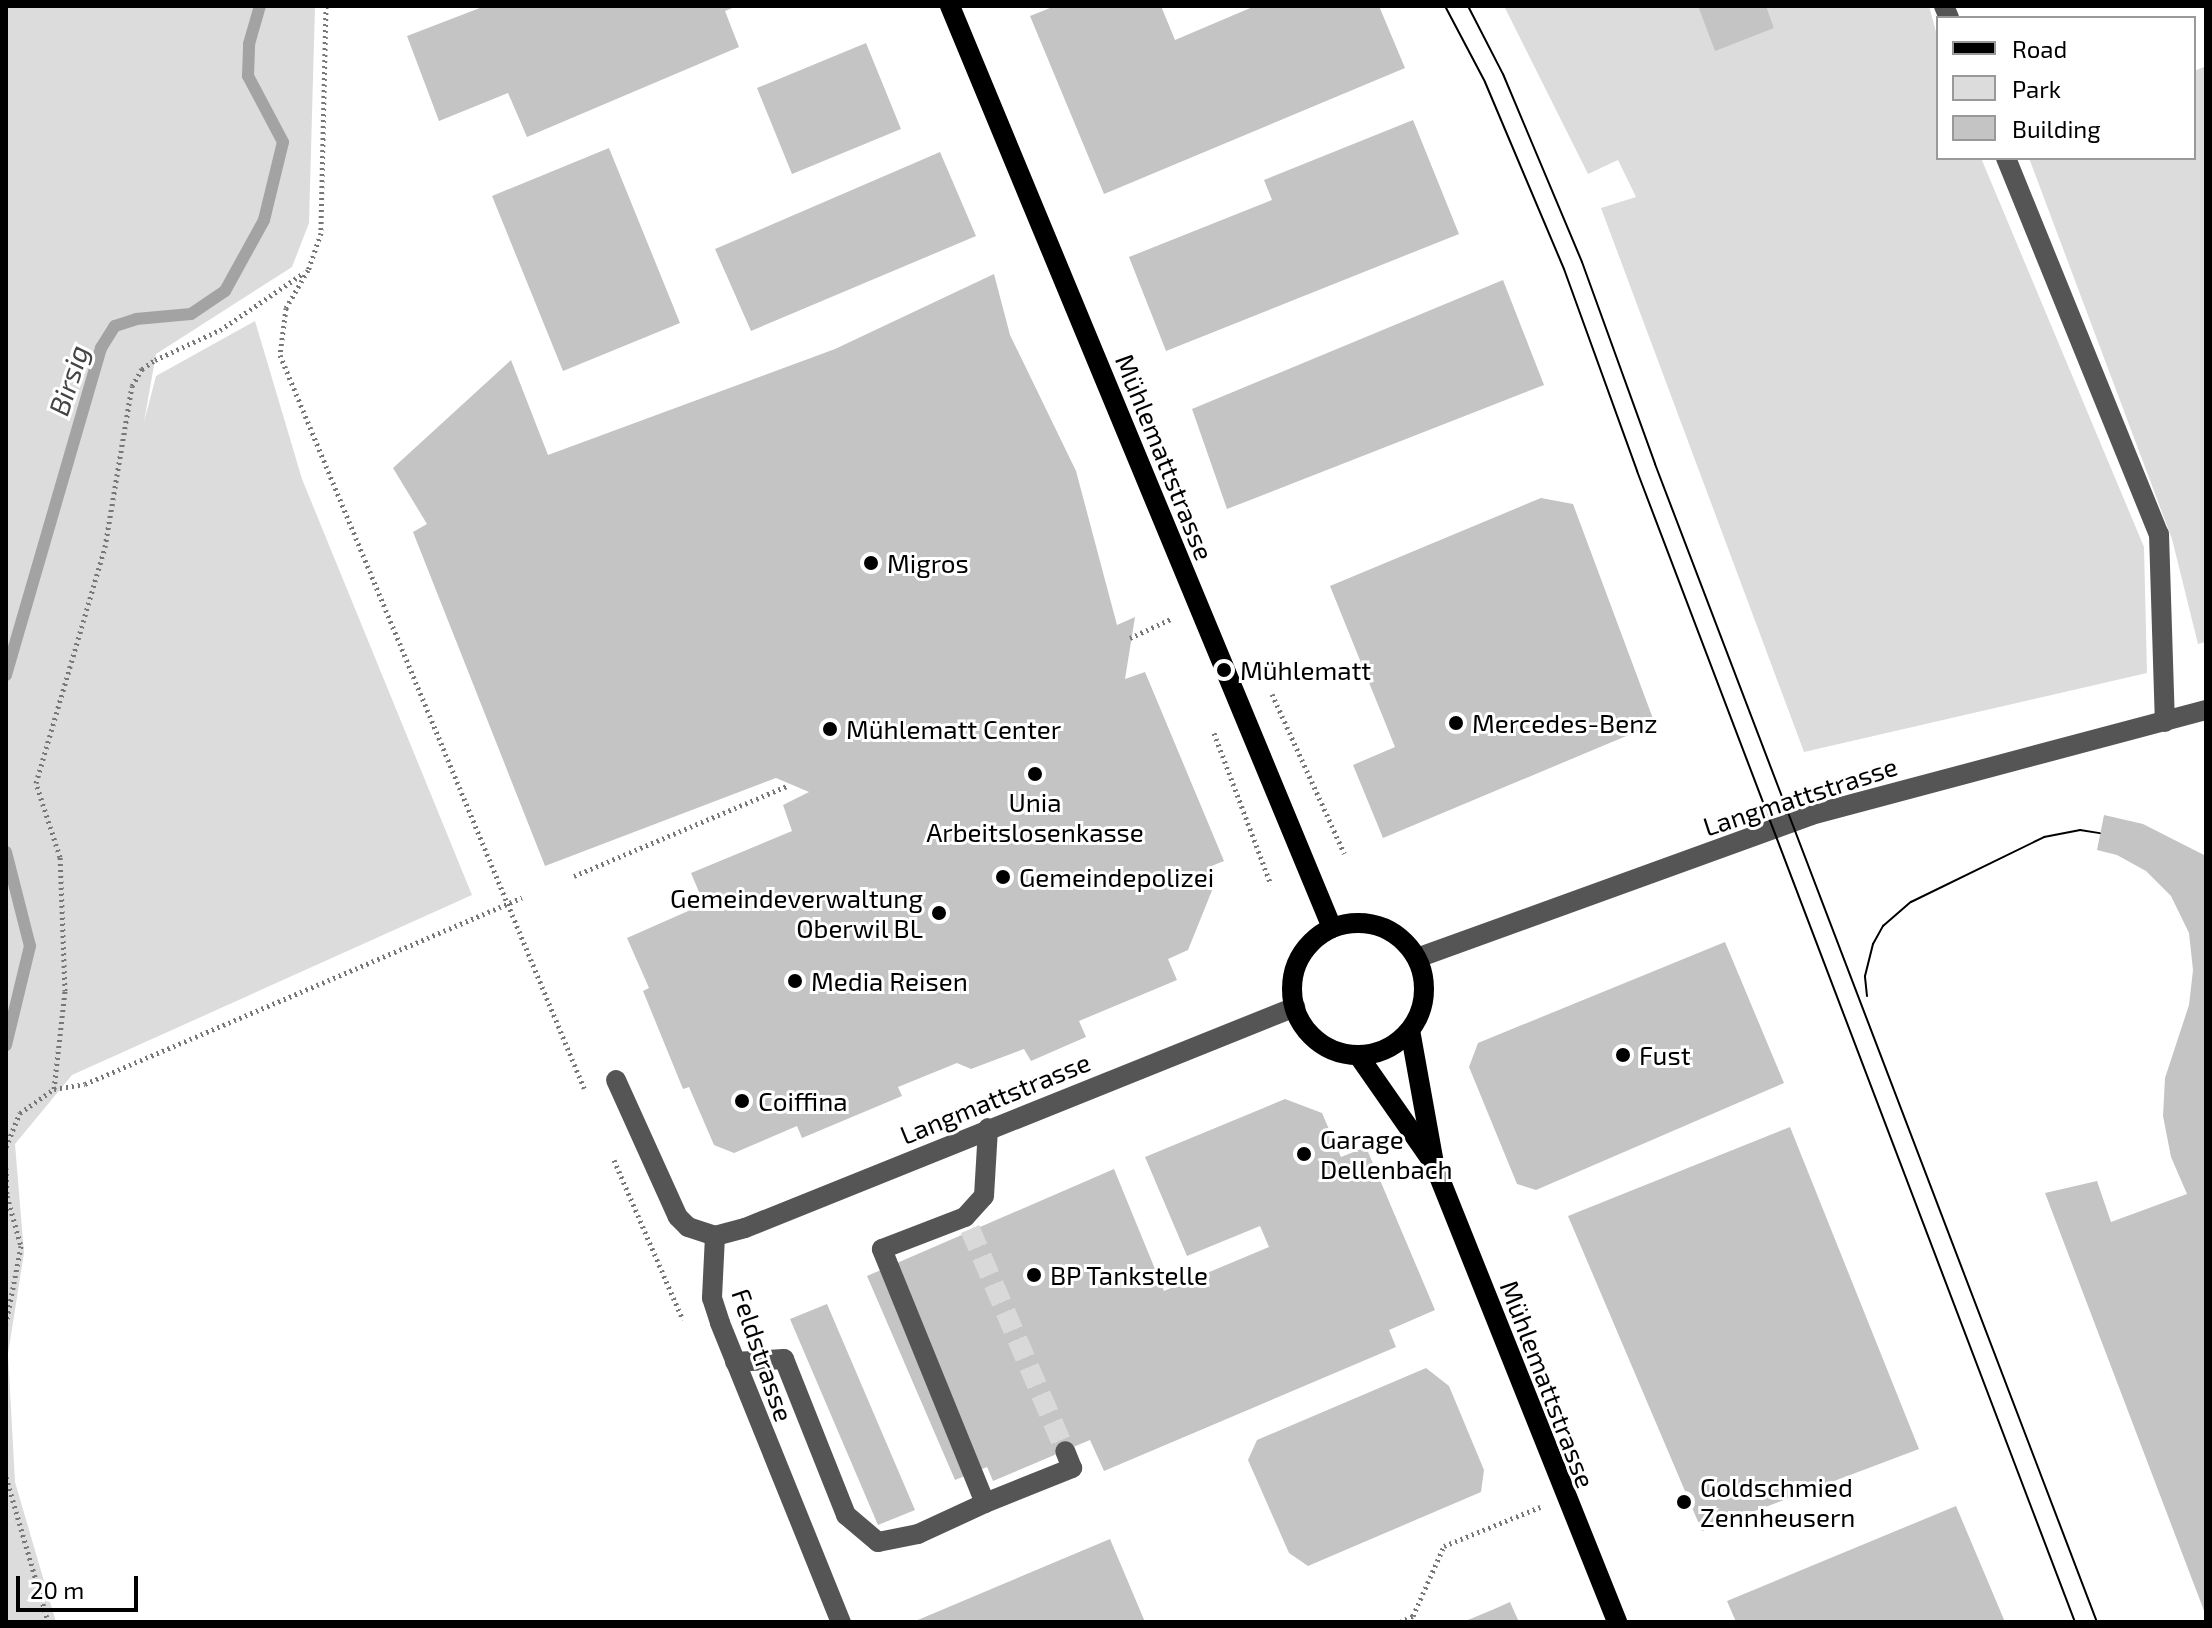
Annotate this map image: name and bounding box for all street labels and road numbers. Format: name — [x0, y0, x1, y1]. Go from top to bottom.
street label: Mühlemattstrasse — [1109, 349, 1221, 565]
street label: Langmattstrasse — [1699, 750, 1901, 842]
street label: Langmattstrasse — [895, 1046, 1095, 1150]
street label: Mühlemattstrasse — [1494, 1276, 1602, 1492]
street label: Feldstrasse — [726, 1285, 800, 1425]

